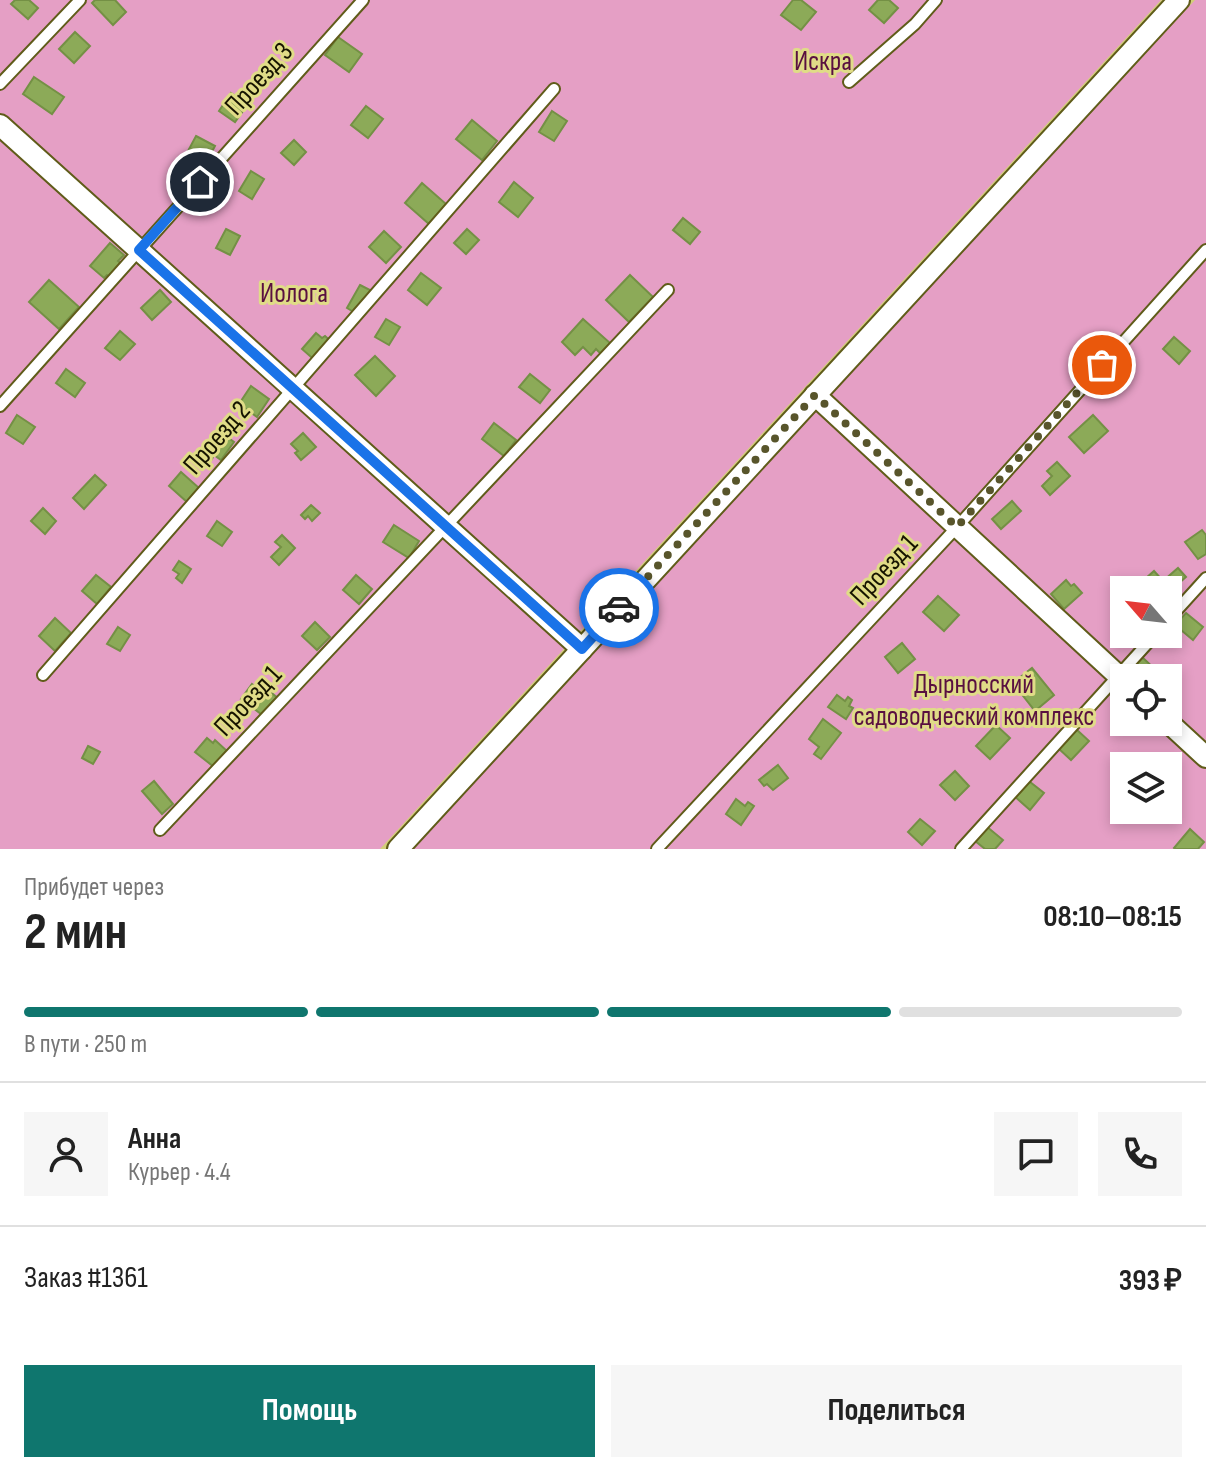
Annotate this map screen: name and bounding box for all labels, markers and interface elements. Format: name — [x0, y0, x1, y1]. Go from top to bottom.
street label: Проезд 3 — [218, 36, 300, 122]
park label: Искра — [794, 45, 852, 78]
pin — [166, 148, 234, 216]
icon: home — [178, 160, 222, 204]
park label: Иолога — [260, 277, 328, 310]
pin — [1068, 331, 1136, 399]
icon: bag — [1080, 343, 1124, 387]
street label: Проезд 2 — [176, 395, 258, 481]
street label: Проезд 1 — [843, 528, 925, 612]
courier — [579, 568, 659, 648]
north arrow — [1110, 576, 1182, 648]
map controls — [1110, 576, 1182, 824]
icon: car — [597, 586, 641, 630]
street label: Проезд 1 — [207, 659, 289, 743]
button: locate — [1110, 664, 1182, 736]
park label: Дырносский садоводческий комплекс — [854, 668, 1094, 733]
button: layers — [1110, 752, 1182, 824]
text: Прибудет через — [24, 872, 164, 903]
text: 08:10–08:15 — [1043, 899, 1182, 935]
text: 2 мин — [24, 901, 127, 964]
text: В пути · 250 m — [24, 1029, 147, 1060]
button: person — [24, 1112, 108, 1196]
button: chat — [994, 1112, 1078, 1196]
button: phone — [1098, 1112, 1182, 1196]
text: Анна — [128, 1121, 181, 1157]
text: Курьер · 4.4 — [128, 1157, 231, 1188]
text: Заказ #1361 — [24, 1260, 148, 1296]
text: 393 ₽ — [1119, 1263, 1182, 1299]
button: Помощь — [24, 1365, 595, 1457]
button: Поделиться — [611, 1365, 1182, 1457]

